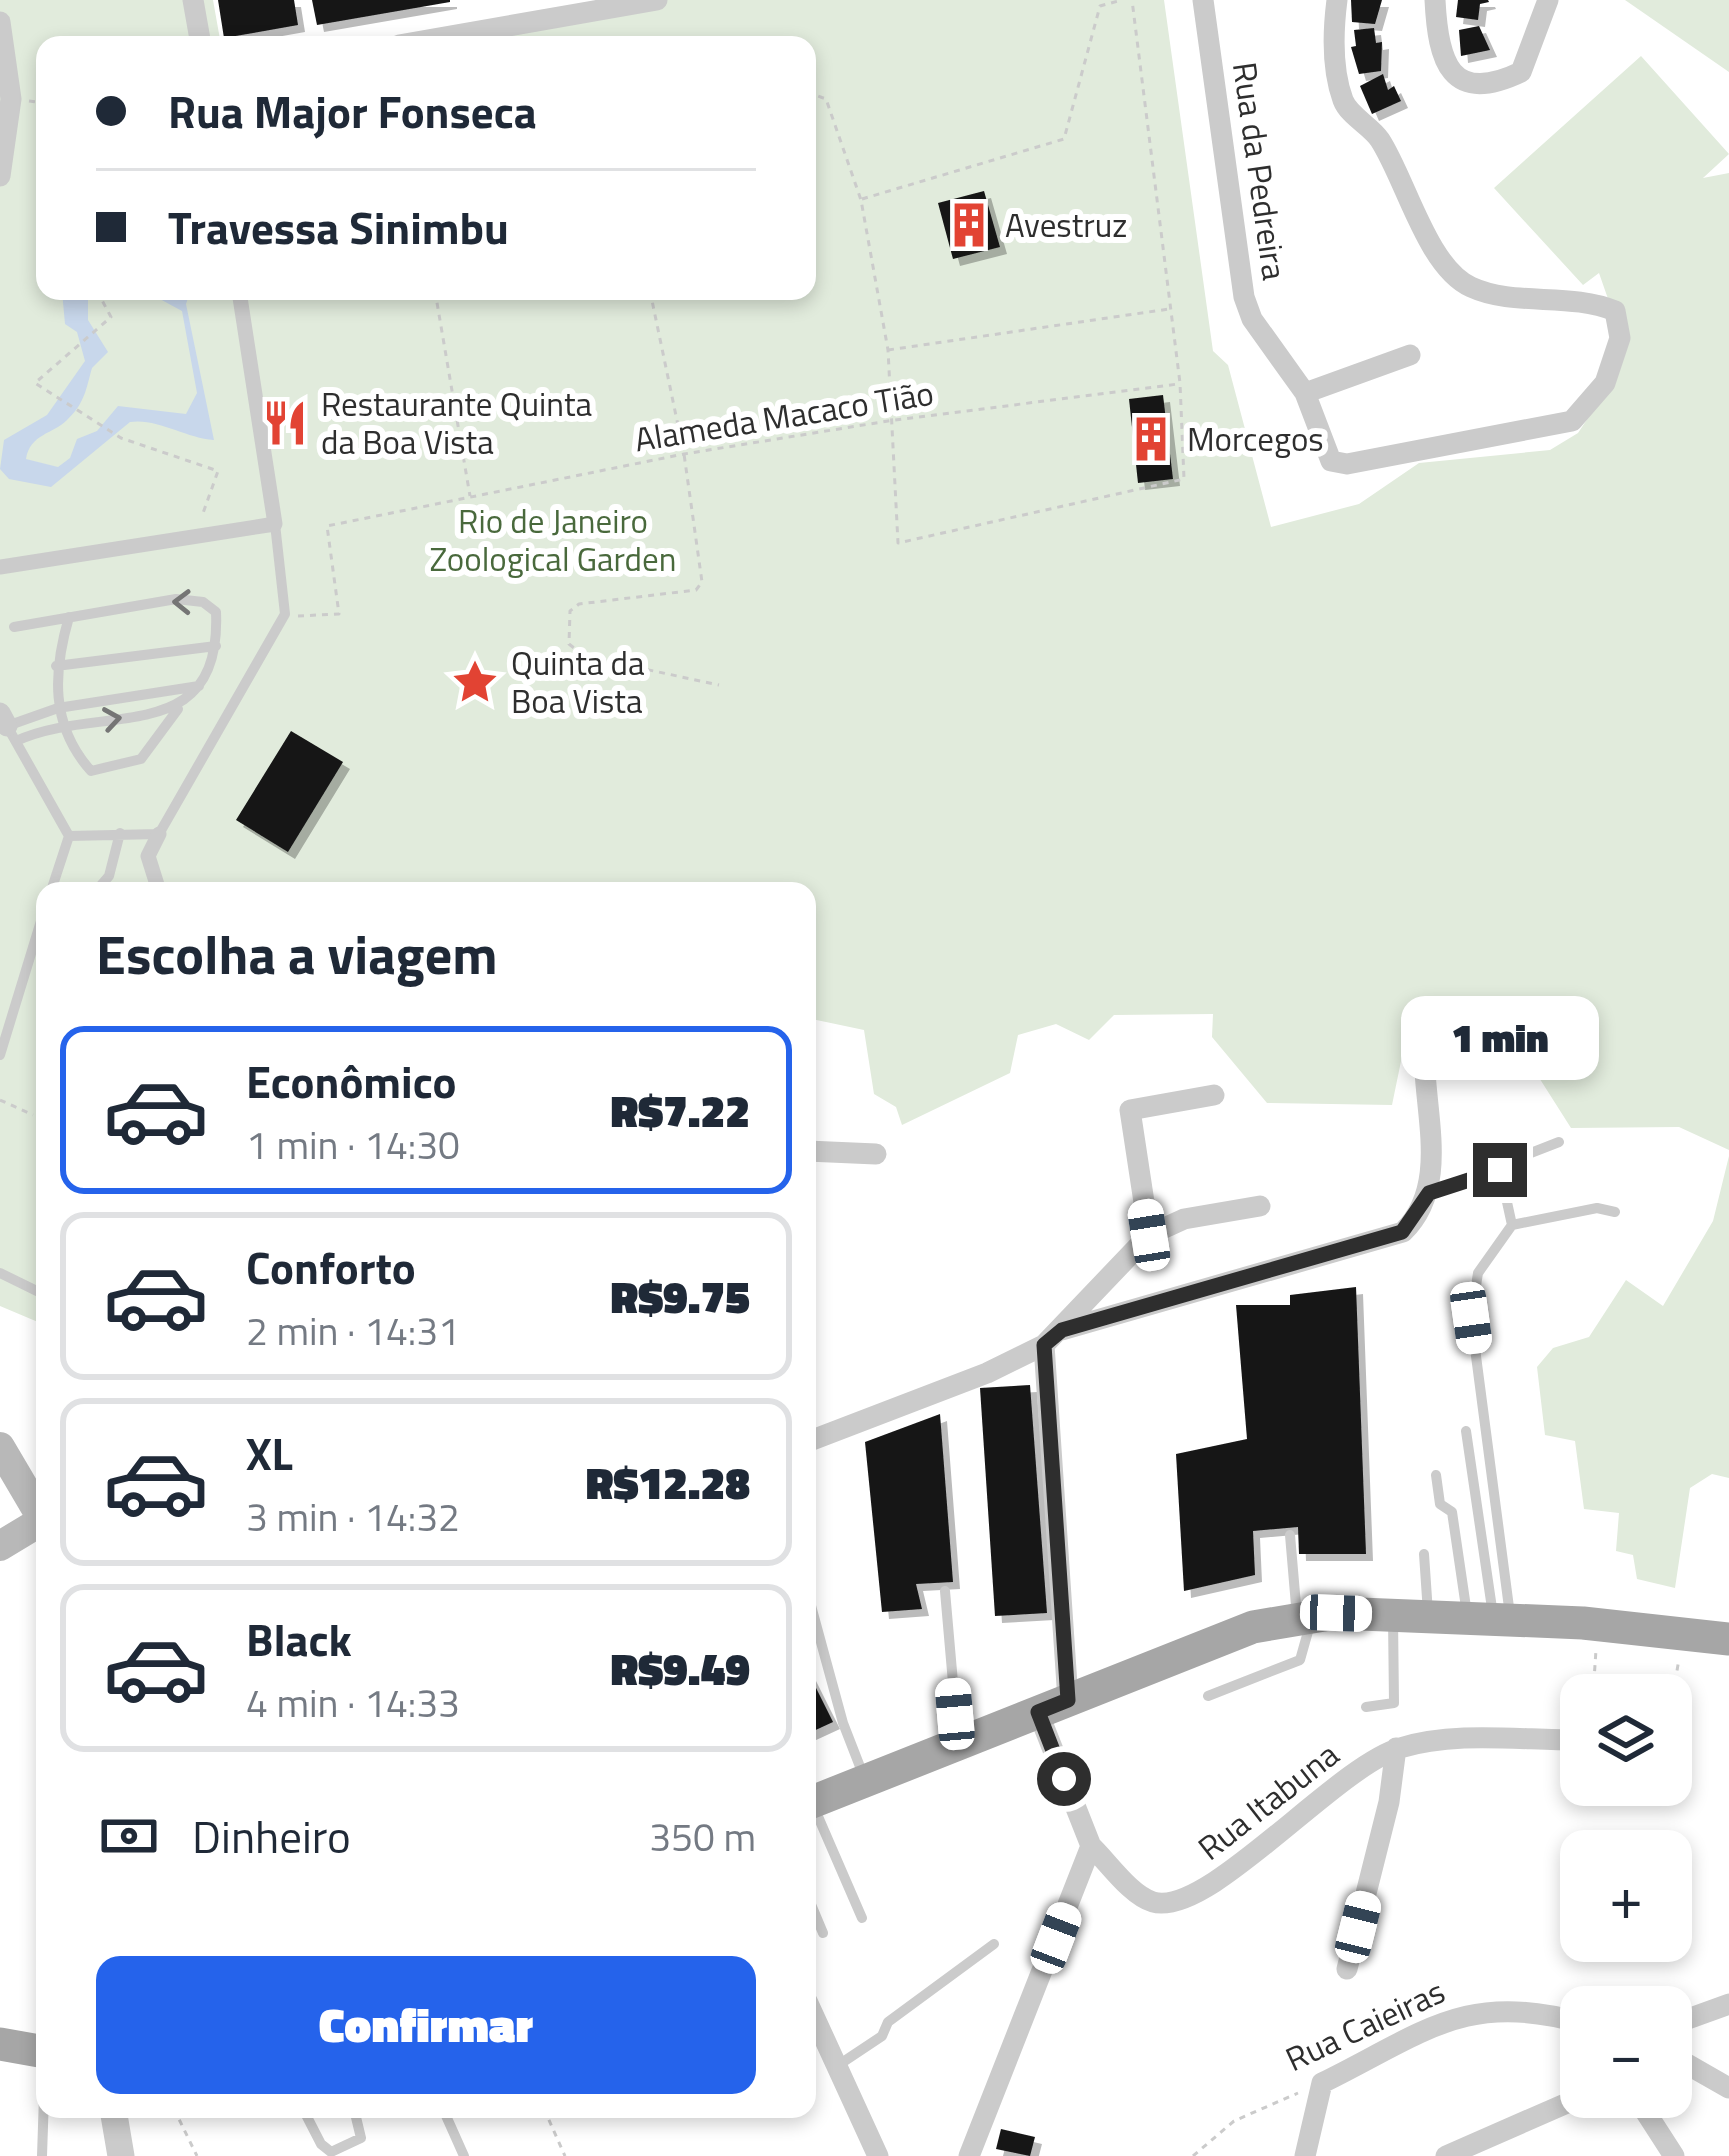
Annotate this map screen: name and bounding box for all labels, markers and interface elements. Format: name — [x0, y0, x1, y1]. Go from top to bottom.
street label: Rua da Pedreira — [1220, 59, 1300, 283]
text: Rua Major Fonseca — [168, 77, 537, 145]
text: Travessa Sinimbu — [168, 193, 509, 261]
building icon: Avestruz — [944, 200, 994, 250]
place label: Avestruz — [1005, 200, 1127, 250]
street label: Alameda Macaco Tião — [631, 368, 937, 464]
place label: Restaurante Quinta da Boa Vista — [321, 379, 592, 467]
restaurant icon: Restaurante Quinta da Boa Vista — [260, 398, 310, 448]
building icon: Morcegos — [1126, 414, 1176, 464]
place label: Morcegos — [1187, 414, 1324, 464]
park label: Rio de Janeiro Zoological Garden — [430, 496, 676, 584]
one-way arrow — [173, 589, 191, 615]
place label: Quinta da Boa Vista — [511, 638, 645, 726]
place icon: Quinta da Boa Vista — [450, 657, 500, 707]
one-way arrow — [101, 708, 121, 733]
text: Escolha a viagem — [96, 913, 498, 995]
callout: 1 min — [1401, 996, 1599, 1080]
text: 1 min — [1452, 1008, 1548, 1067]
text: Econômico — [246, 1047, 457, 1115]
icon: car — [102, 1056, 210, 1164]
text: R$7.22 — [611, 1076, 750, 1144]
text: 1 min · 14:30 — [246, 1115, 460, 1174]
route end — [1473, 1143, 1527, 1197]
car — [1126, 1197, 1172, 1273]
text: Conforto — [246, 1233, 416, 1301]
icon: car — [102, 1242, 210, 1350]
text: R$9.75 — [611, 1262, 750, 1330]
car — [1448, 1280, 1494, 1356]
text: 2 min · 14:31 — [246, 1301, 460, 1360]
text: XL — [246, 1419, 293, 1487]
icon: car — [102, 1428, 210, 1536]
text: R$12.28 — [586, 1448, 750, 1516]
text: 3 min · 14:32 — [246, 1487, 460, 1546]
car — [1299, 1594, 1373, 1632]
text: Black — [246, 1605, 352, 1673]
icon: car — [102, 1614, 210, 1722]
text: R$9.49 — [611, 1634, 750, 1702]
text: 4 min · 14:33 — [246, 1673, 460, 1732]
map controls — [1560, 1674, 1692, 2118]
button: layers — [1560, 1674, 1692, 1806]
car — [934, 1677, 976, 1751]
street label: Rua Itabuna — [1187, 1730, 1349, 1872]
route start — [1037, 1752, 1091, 1806]
text: Dinheiro — [192, 1802, 351, 1870]
icon: cash — [96, 1803, 162, 1869]
text: 350 m — [649, 1807, 756, 1866]
button: + — [1560, 1830, 1692, 1962]
car — [1332, 1888, 1384, 1966]
car — [1026, 1898, 1086, 1978]
button: Confirmar — [96, 1956, 756, 2094]
street label: Rua Caieiras — [1277, 1966, 1453, 2084]
button: − — [1560, 1986, 1692, 2118]

